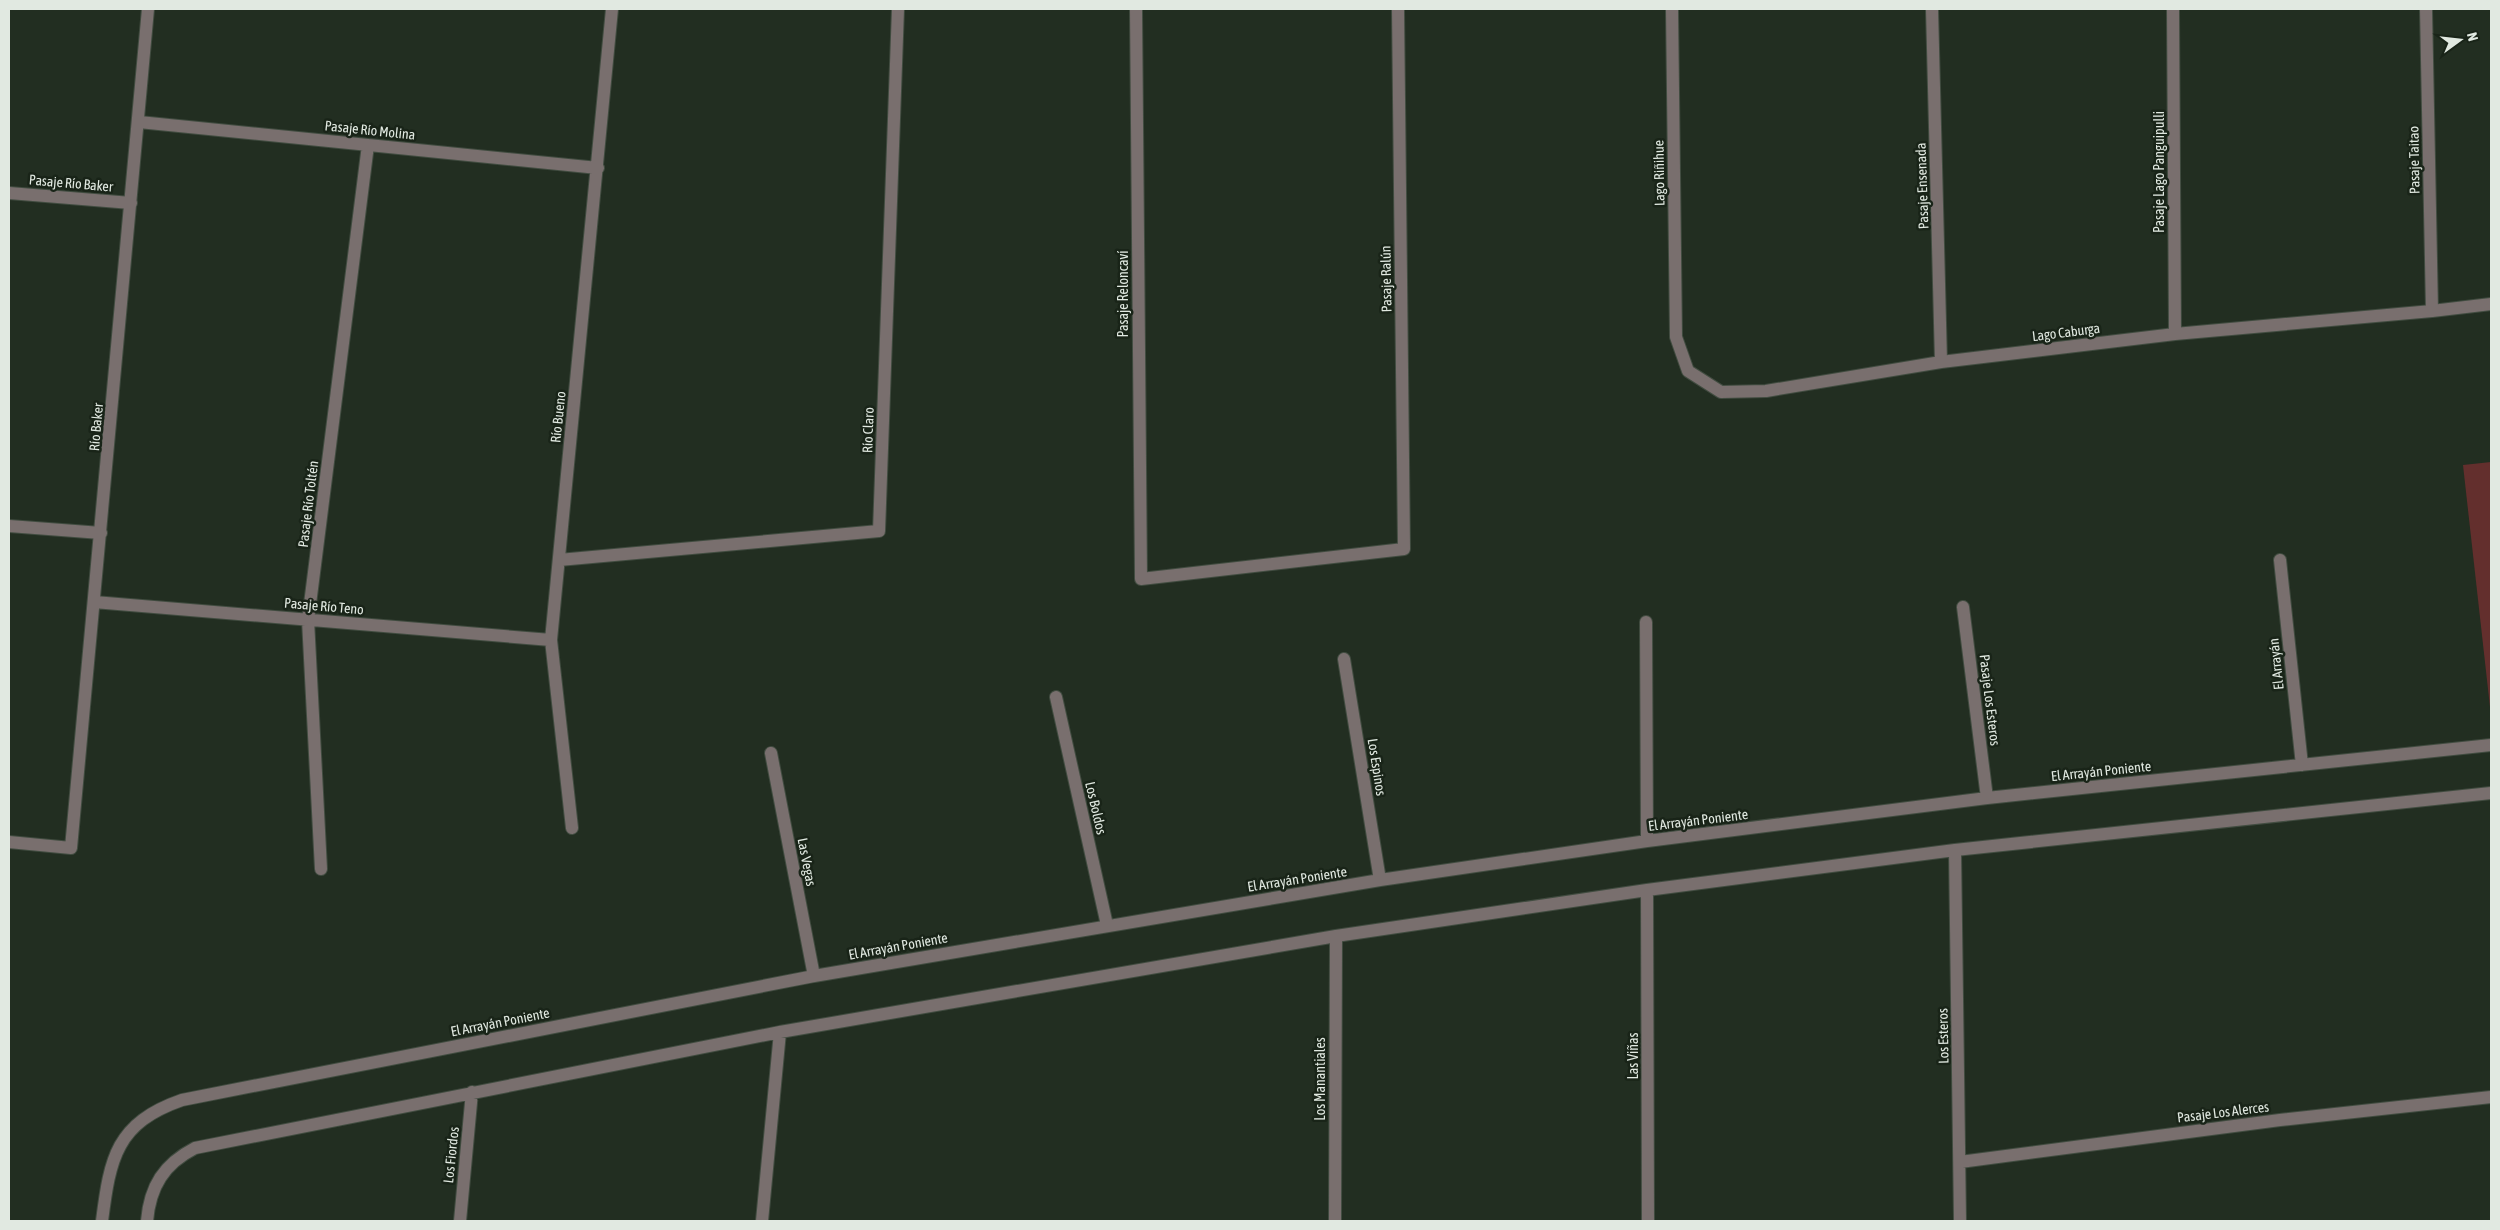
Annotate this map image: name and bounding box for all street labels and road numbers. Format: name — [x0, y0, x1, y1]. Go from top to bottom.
street label: Pasaje Lago Panguipulli — [2151, 111, 2167, 233]
street label: Pasaje Río Molina — [324, 117, 416, 143]
street label: Pasaje Taitao — [2405, 126, 2423, 194]
street label: Lago Riñihue — [1650, 140, 1668, 206]
street label: Pasaje Ensenada — [1912, 142, 1932, 230]
street label: Pasaje Río Baker — [28, 171, 115, 195]
street label: Pasaje Ralún — [1377, 245, 1395, 313]
street label: Pasaje Reloncaví — [1115, 250, 1131, 338]
street label: Lago Caburga — [2031, 320, 2101, 344]
street label: Río Bueno — [547, 390, 569, 444]
street label: Río Baker — [86, 401, 106, 452]
street label: Río Claro — [859, 407, 877, 453]
street label: Pasaje Río Toltén — [295, 460, 321, 548]
street label: Pasaje Río Teno — [284, 595, 364, 617]
street label: El Arrayán — [2265, 637, 2287, 691]
street label: Pasaje Los Esteros — [1976, 654, 2004, 747]
street label: Los Espinos — [1365, 737, 1389, 797]
street label: El Arrayán Poniente — [2050, 758, 2152, 784]
street label: Los Boldos — [1082, 780, 1110, 836]
street label: El Arrayán Poniente — [1647, 806, 1749, 834]
street label: Las Vegas — [794, 837, 820, 888]
street label: El Arrayán Poniente — [1246, 863, 1348, 895]
street label: El Arrayán Poniente — [847, 929, 949, 963]
street label: El Arrayán Poniente — [449, 1005, 551, 1039]
street label: Los Esteros — [1935, 1008, 1951, 1064]
street label: Las Viñas — [1625, 1032, 1641, 1080]
street label: Los Manantiales — [1312, 1037, 1328, 1121]
street label: Pasaje Los Alerces — [2176, 1098, 2270, 1126]
street label: Los Fiordos — [440, 1126, 462, 1184]

